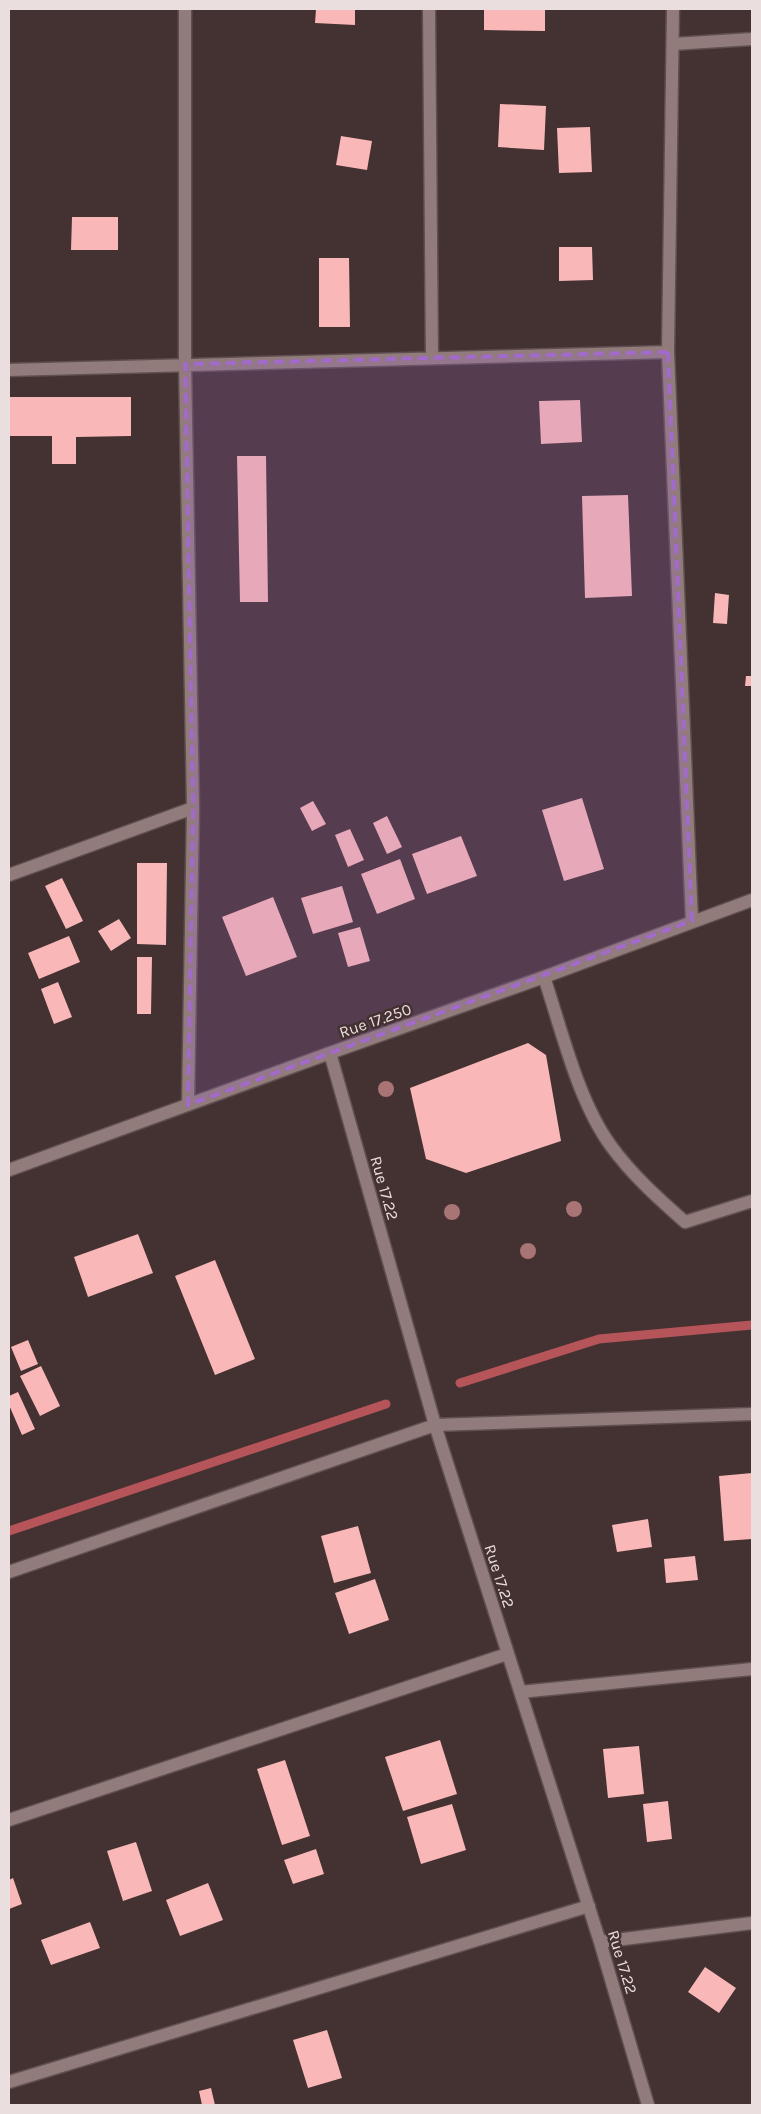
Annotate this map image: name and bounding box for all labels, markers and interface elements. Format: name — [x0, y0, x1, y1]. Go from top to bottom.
street label: Rue 17.250 — [337, 999, 414, 1042]
street label: Rue 17.22 — [366, 1154, 403, 1222]
street label: Rue 17.22 — [480, 1542, 519, 1610]
street label: Rue 17.22 — [604, 1928, 641, 1996]

